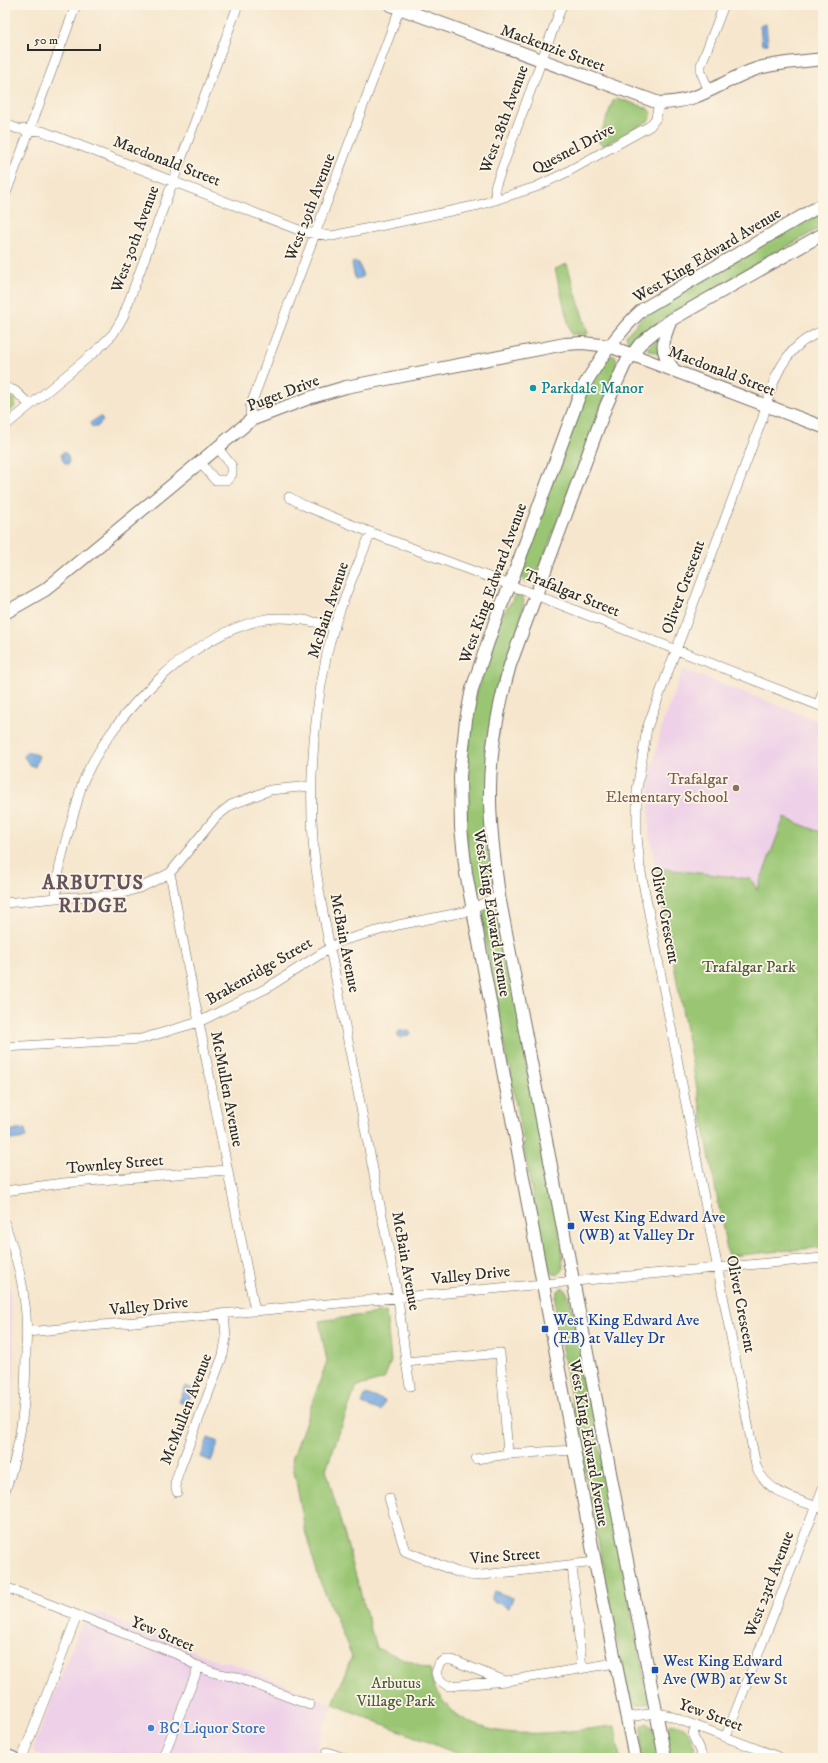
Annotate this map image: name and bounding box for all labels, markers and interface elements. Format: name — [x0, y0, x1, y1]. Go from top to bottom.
street label: Mackenzie Street — [498, 20, 608, 76]
scale bar — [28, 26, 100, 52]
text: 50 m — [34, 33, 58, 48]
street label: West 28th Avenue — [475, 62, 533, 177]
street label: Quesnel Drive — [528, 119, 618, 179]
street label: Macdonald Street — [111, 131, 223, 191]
street label: West 29th Avenue — [280, 150, 340, 264]
street label: West 30th Avenue — [106, 183, 164, 296]
street label: West King Edward Avenue — [629, 203, 785, 308]
street label: Macdonald Street — [666, 341, 778, 401]
street label: Puget Drive — [244, 370, 322, 416]
place label: Parkdale Manor — [541, 378, 644, 398]
marker: Parkdale Manor — [528, 383, 538, 393]
street label: West King Edward Avenue — [454, 500, 531, 667]
street label: Oliver Crescent — [657, 537, 709, 637]
street label: McBain Avenue — [303, 559, 353, 661]
street label: Trafalgar Street — [521, 565, 623, 621]
place label: Trafalgar Elementary School — [606, 769, 728, 807]
marker: Trafalgar Elementary School — [731, 783, 741, 793]
street label: West King Edward Avenue — [469, 827, 515, 998]
street label: Oliver Crescent — [646, 865, 684, 965]
district label: ARBUTUS RIDGE — [41, 871, 144, 919]
street label: McBain Avenue — [326, 892, 364, 994]
street label: Brakenridge Street — [202, 933, 316, 1009]
park label: Trafalgar Park — [702, 957, 796, 977]
street label: McMullen Avenue — [206, 1029, 248, 1149]
street label: Townley Street — [66, 1150, 164, 1178]
place label: West King Edward Ave (WB) at Valley Dr — [578, 1207, 726, 1245]
street label: McBain Avenue — [387, 1210, 425, 1312]
marker: West King Edward Ave (WB) at Valley Dr — [566, 1221, 576, 1231]
street label: Oliver Crescent — [722, 1254, 760, 1354]
street label: Valley Drive — [430, 1261, 512, 1289]
street label: Valley Drive — [108, 1292, 190, 1320]
place label: West King Edward Ave (EB) at Valley Dr — [552, 1310, 700, 1348]
marker: West King Edward Ave (EB) at Valley Dr — [540, 1324, 550, 1334]
street label: McMullen Avenue — [156, 1350, 217, 1467]
street label: West King Edward Avenue — [564, 1357, 614, 1528]
street label: West 23rd Avenue — [739, 1528, 798, 1641]
street label: Vine Street — [468, 1544, 541, 1568]
street label: Yew Street — [128, 1612, 198, 1656]
place label: West King Edward Ave (WB) at Yew St — [662, 1651, 787, 1689]
marker: West King Edward Ave (WB) at Yew St — [650, 1665, 660, 1675]
park label: Arbutus Village Park — [356, 1673, 435, 1711]
street label: Yew Street — [676, 1694, 746, 1736]
place label: BC Liquor Store — [159, 1718, 266, 1738]
marker: BC Liquor Store — [146, 1723, 156, 1733]

